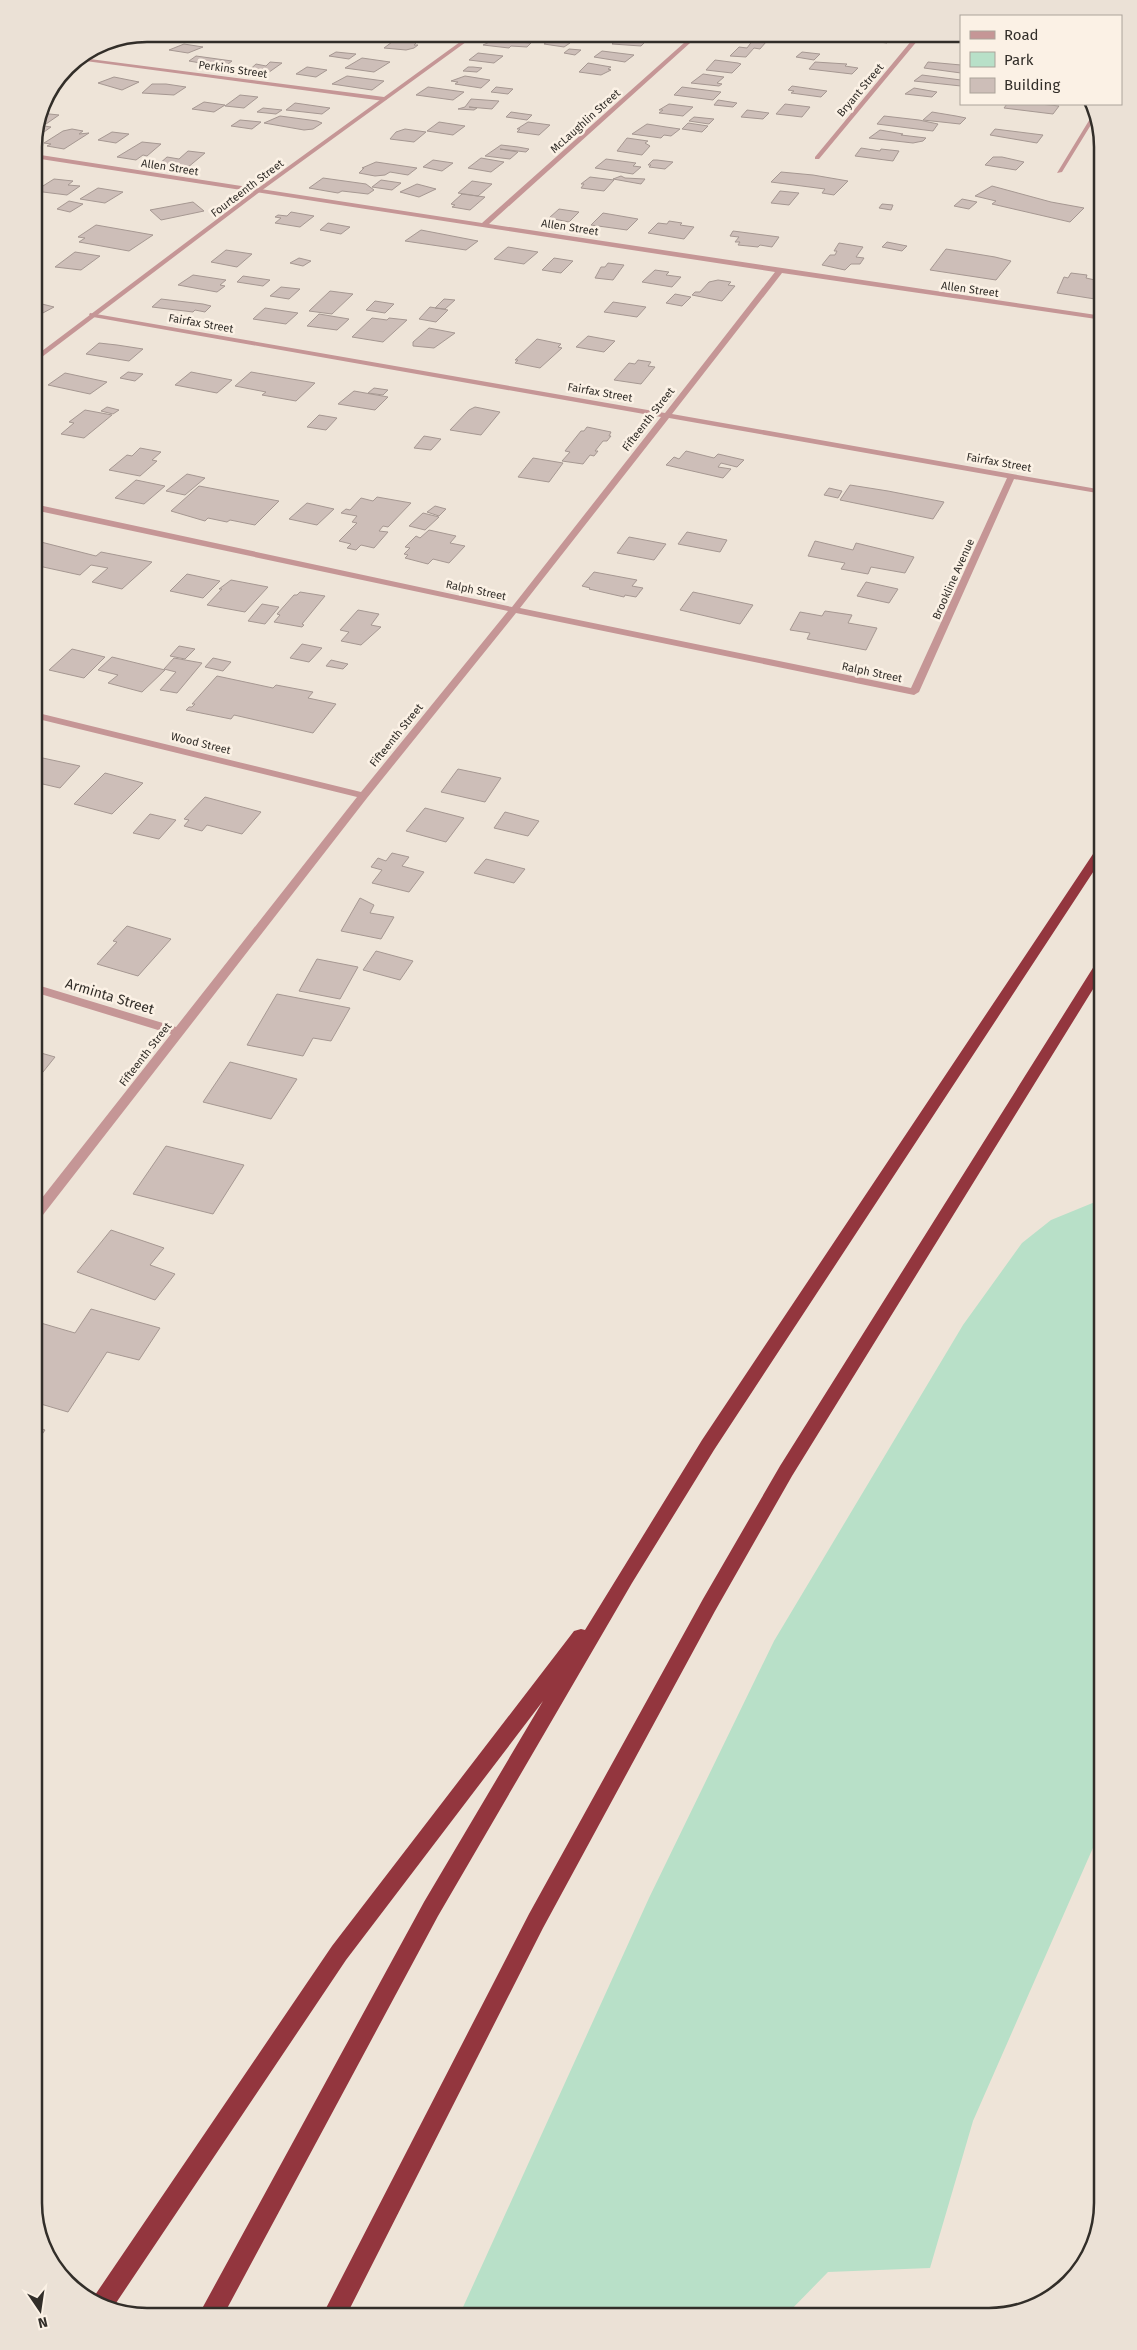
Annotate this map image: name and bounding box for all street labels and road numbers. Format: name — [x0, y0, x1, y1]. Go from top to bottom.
street label: Perkins Street — [198, 58, 268, 81]
street label: Bryant Street — [834, 61, 886, 120]
street label: McLaughlin Street — [548, 87, 623, 156]
street label: Allen Street — [140, 157, 200, 178]
street label: Fourteenth Street — [208, 157, 286, 220]
street label: Allen Street — [540, 217, 600, 238]
street label: Allen Street — [940, 279, 1000, 300]
street label: Fairfax Street — [167, 311, 234, 336]
street label: Fairfax Street — [566, 380, 633, 405]
street label: Fifteenth Street — [619, 385, 677, 454]
street label: Fairfax Street — [965, 450, 1032, 475]
street label: Brookline Avenue — [930, 537, 977, 622]
street label: Ralph Street — [445, 578, 507, 603]
street label: Ralph Street — [841, 660, 903, 685]
street label: Fifteenth Street — [367, 701, 426, 769]
street label: Wood Street — [170, 730, 232, 757]
street label: Arminta Street — [63, 975, 157, 1018]
street label: Fifteenth Street — [116, 1020, 174, 1089]

